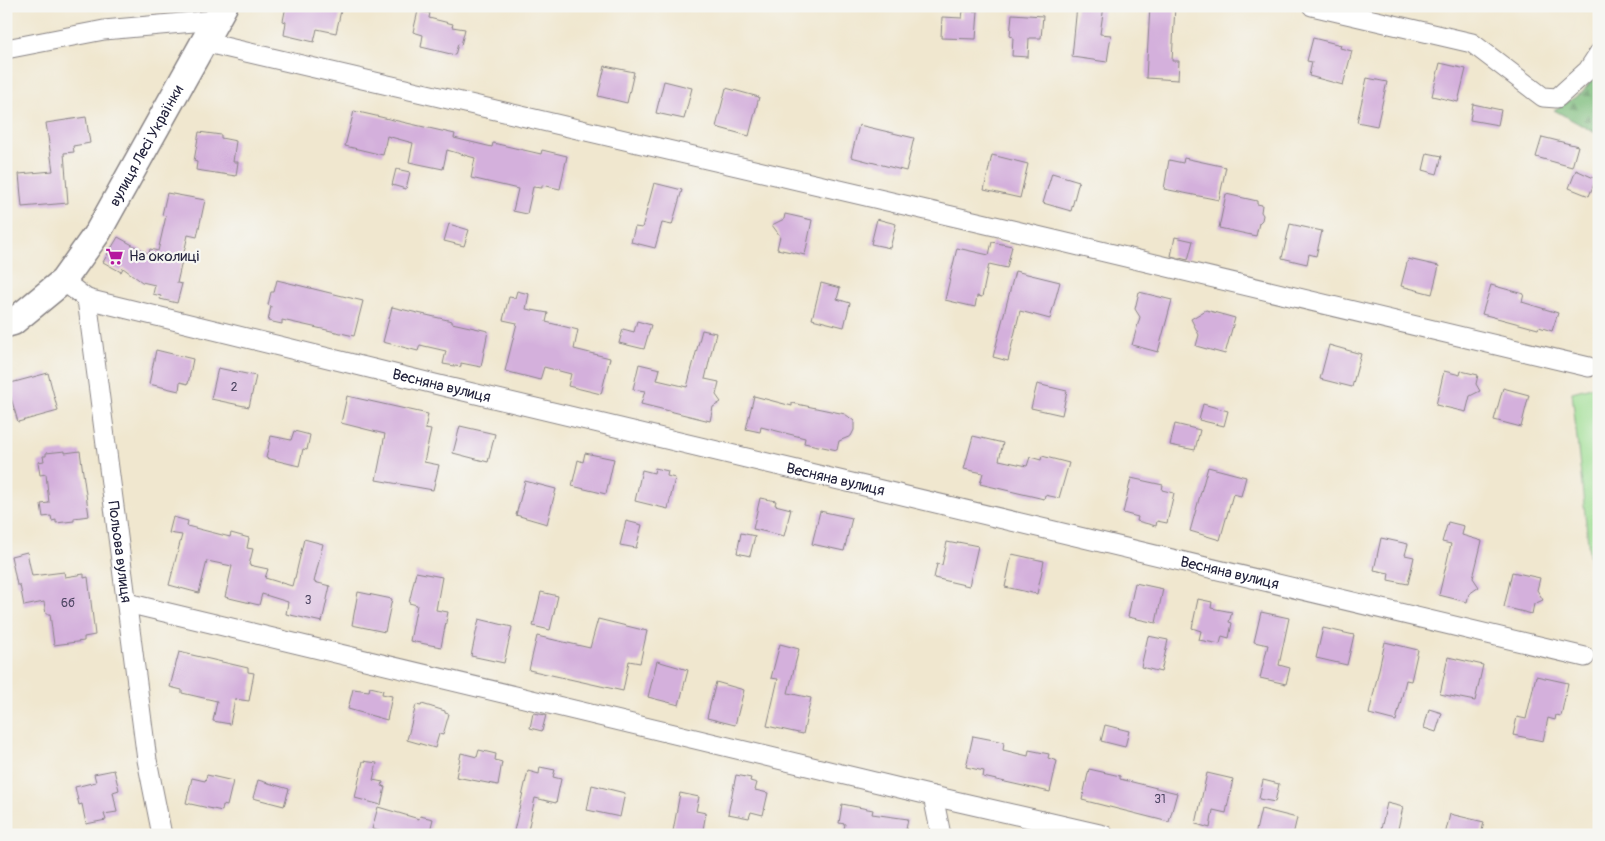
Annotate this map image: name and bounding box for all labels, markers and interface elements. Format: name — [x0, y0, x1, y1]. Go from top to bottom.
street label: вулиця Лесі Українки — [105, 81, 188, 210]
supermarket icon: На околиці — [105, 246, 125, 266]
place label: На околиці — [129, 247, 200, 266]
street label: Весняна вулиця — [390, 364, 493, 407]
house number: 2 — [231, 380, 238, 395]
street label: Весняна вулиця — [784, 458, 887, 500]
street label: Польова вулиця — [104, 500, 136, 604]
street label: Весняна вулиця — [1178, 552, 1281, 594]
house number: 3 — [305, 593, 312, 608]
house number: 6б — [61, 596, 75, 611]
house number: 31 — [1154, 792, 1166, 807]

